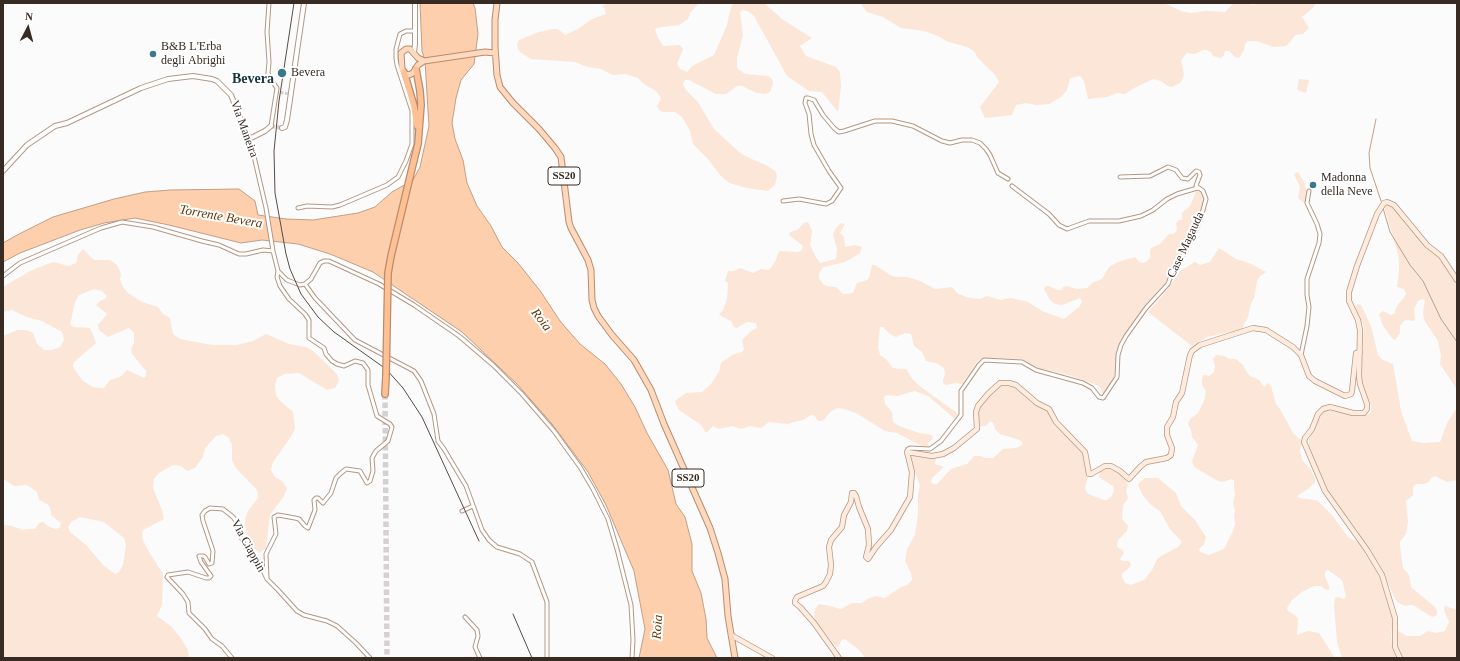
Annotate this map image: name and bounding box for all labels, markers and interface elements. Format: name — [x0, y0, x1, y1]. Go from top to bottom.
north arrow — [8, 8, 48, 48]
text: N — [25, 10, 34, 22]
place label: B&B L'Erba degli Abrighi — [161, 40, 225, 68]
marker: B&B L'Erba degli Abrighi — [148, 49, 158, 59]
place label: Bevera — [291, 66, 325, 80]
marker: Bevera — [276, 67, 288, 79]
district label: Bevera — [232, 71, 274, 87]
street label: Via Maneira — [227, 99, 261, 159]
road number: SS20 — [548, 167, 580, 185]
place label: Madonna della Neve — [1321, 171, 1373, 199]
marker: Madonna della Neve — [1308, 180, 1318, 190]
water label: Torrente Bevera — [178, 202, 264, 232]
street label: Case Magauda — [1164, 210, 1208, 280]
water label: Roia — [527, 306, 555, 334]
road number: SS20 — [672, 469, 704, 487]
street label: Via Ciappin — [228, 517, 268, 575]
water label: Roia — [649, 614, 667, 640]

